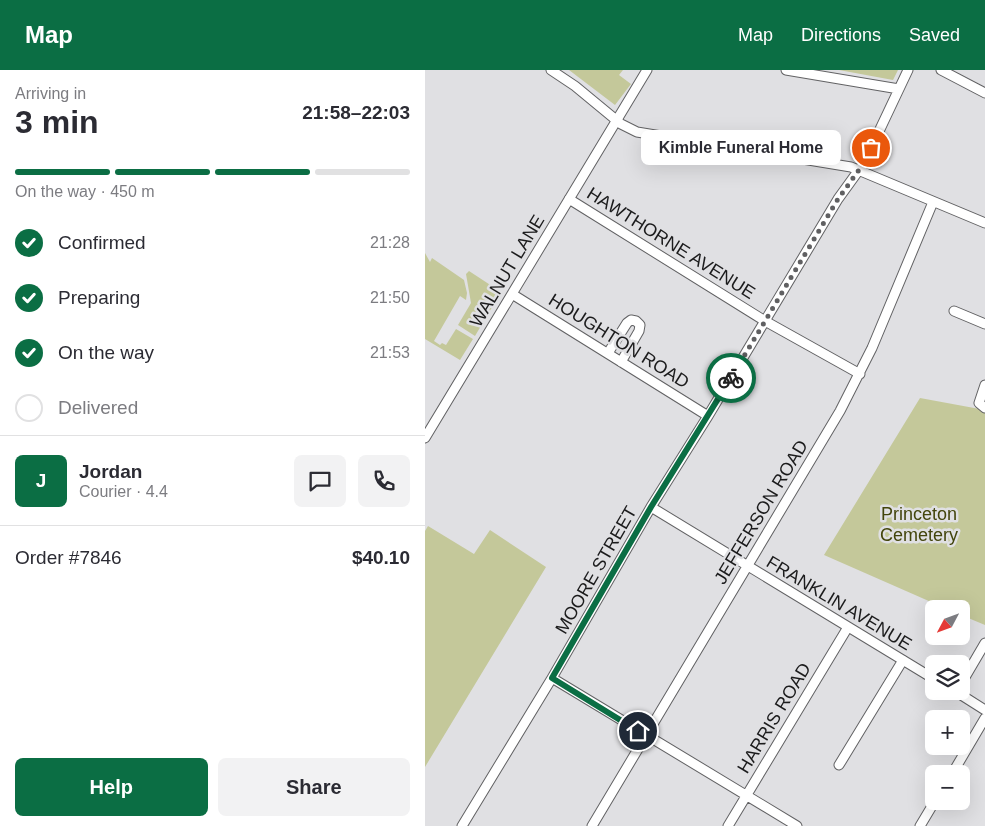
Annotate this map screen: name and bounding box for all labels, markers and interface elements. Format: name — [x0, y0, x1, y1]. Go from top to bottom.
text: Map — [25, 21, 73, 48]
text: Map — [738, 25, 773, 45]
text: Directions — [801, 25, 881, 45]
text: Saved — [909, 25, 960, 45]
text: Arriving in — [15, 85, 86, 102]
text: 21:58–22:03 — [302, 102, 410, 123]
text: 3 min — [15, 104, 99, 140]
pin — [850, 127, 892, 169]
callout: Kimble Funeral Home — [641, 130, 841, 166]
icon: bag — [857, 134, 885, 162]
text: Kimble Funeral Home — [659, 139, 823, 156]
text: On the way · 450 m — [15, 183, 155, 200]
street label: HAWTHORNE AVENUE — [583, 183, 759, 303]
street label: WALNUT LANE — [466, 211, 548, 331]
icon: check — [15, 229, 43, 257]
text: Confirmed — [58, 232, 146, 253]
text: 21:28 — [370, 234, 410, 251]
icon: check — [15, 284, 43, 312]
text: Preparing — [58, 287, 140, 308]
text: 21:50 — [370, 289, 410, 306]
street label: HOUGHTON ROAD — [545, 290, 693, 392]
icon: check — [15, 339, 43, 367]
text: On the way — [58, 342, 154, 363]
text: 21:53 — [370, 344, 410, 361]
courier — [706, 353, 756, 403]
icon: bike — [717, 364, 745, 392]
text: Delivered — [58, 397, 138, 418]
street label: JEFFERSON ROAD — [710, 437, 812, 587]
button: chat — [294, 455, 346, 507]
button: phone — [358, 455, 410, 507]
text: Jordan — [79, 461, 142, 482]
text: J — [36, 470, 46, 491]
text: Courier · 4.4 — [79, 483, 168, 500]
street label: MOORE STREET — [551, 503, 641, 637]
park label: Princeton Cemetery — [880, 504, 958, 545]
text: Order #7846 — [15, 547, 122, 568]
text: $40.10 — [352, 547, 410, 568]
street label: FRANKLIN AVENUE — [763, 552, 915, 654]
north arrow — [925, 600, 970, 645]
map controls — [925, 600, 970, 810]
button: layers — [925, 655, 970, 700]
street label: HARRIS ROAD — [733, 659, 815, 777]
pin — [617, 710, 659, 752]
button: + — [925, 710, 970, 755]
icon: home — [624, 717, 652, 745]
button: Help — [15, 758, 208, 816]
button: Share — [218, 758, 410, 816]
button: − — [925, 765, 970, 810]

